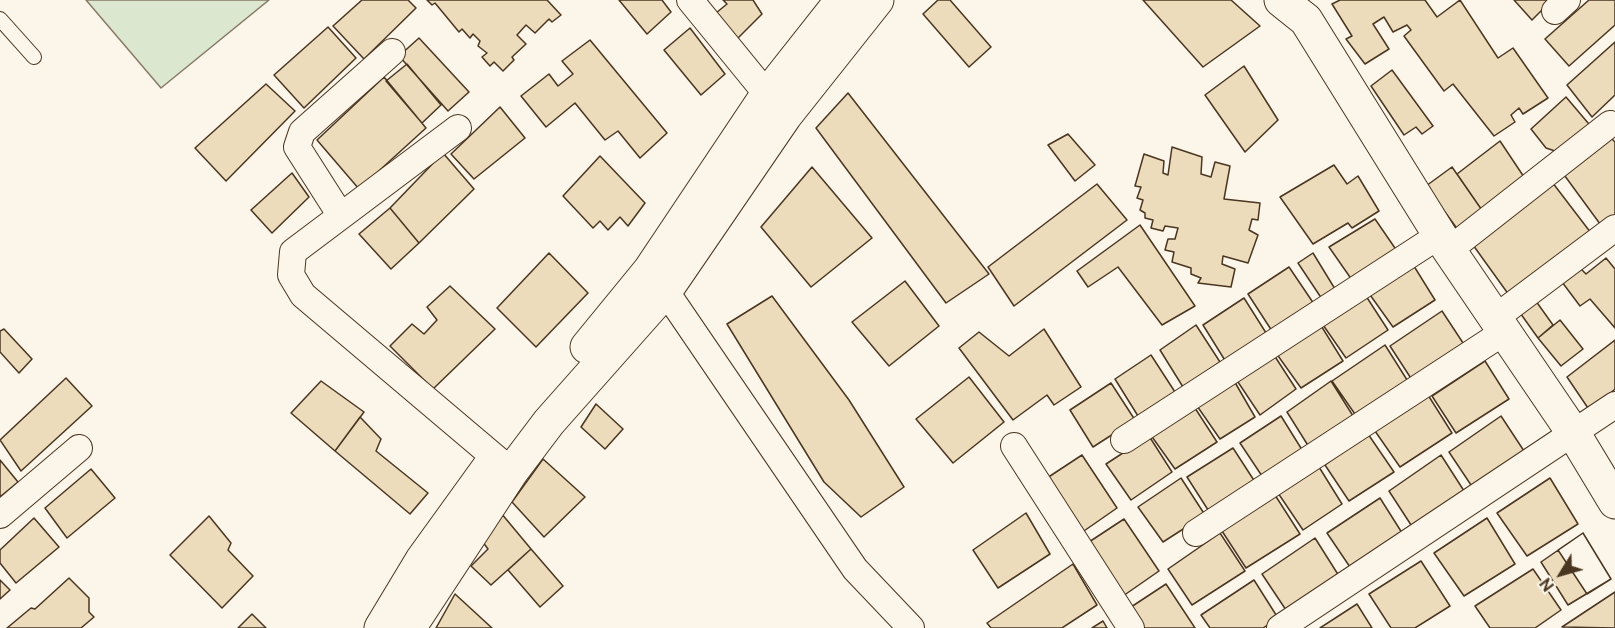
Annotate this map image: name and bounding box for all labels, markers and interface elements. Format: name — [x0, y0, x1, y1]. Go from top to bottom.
north arrow — [1531, 544, 1591, 604]
text: N — [1536, 575, 1557, 595]

